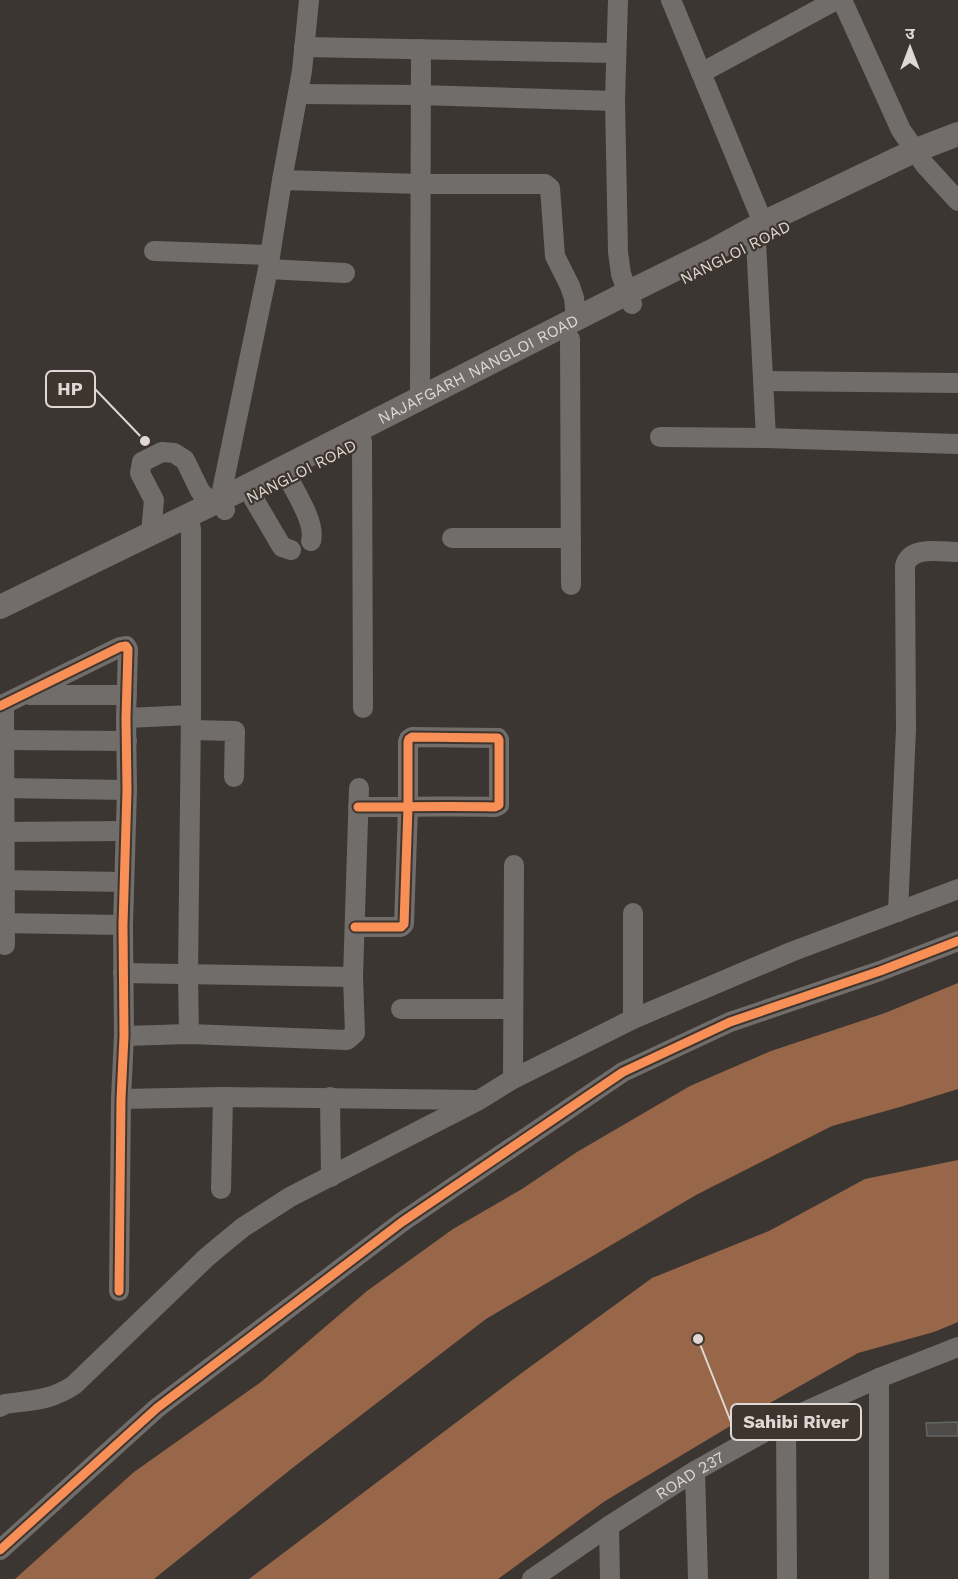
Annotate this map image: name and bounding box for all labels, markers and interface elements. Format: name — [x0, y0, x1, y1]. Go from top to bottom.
north arrow — [880, 18, 940, 78]
text: उ — [905, 24, 915, 43]
street label: NANGLOI ROAD — [677, 216, 794, 288]
street label: NAJAFGARH NANGLOI ROAD — [375, 310, 582, 428]
callout: HP — [46, 371, 95, 407]
text: HP — [57, 378, 83, 399]
street label: NANGLOI ROAD — [243, 435, 360, 507]
callout: Sahibi River — [731, 1404, 861, 1440]
text: Sahibi River — [743, 1411, 849, 1432]
street label: ROAD 237 — [652, 1448, 728, 1504]

